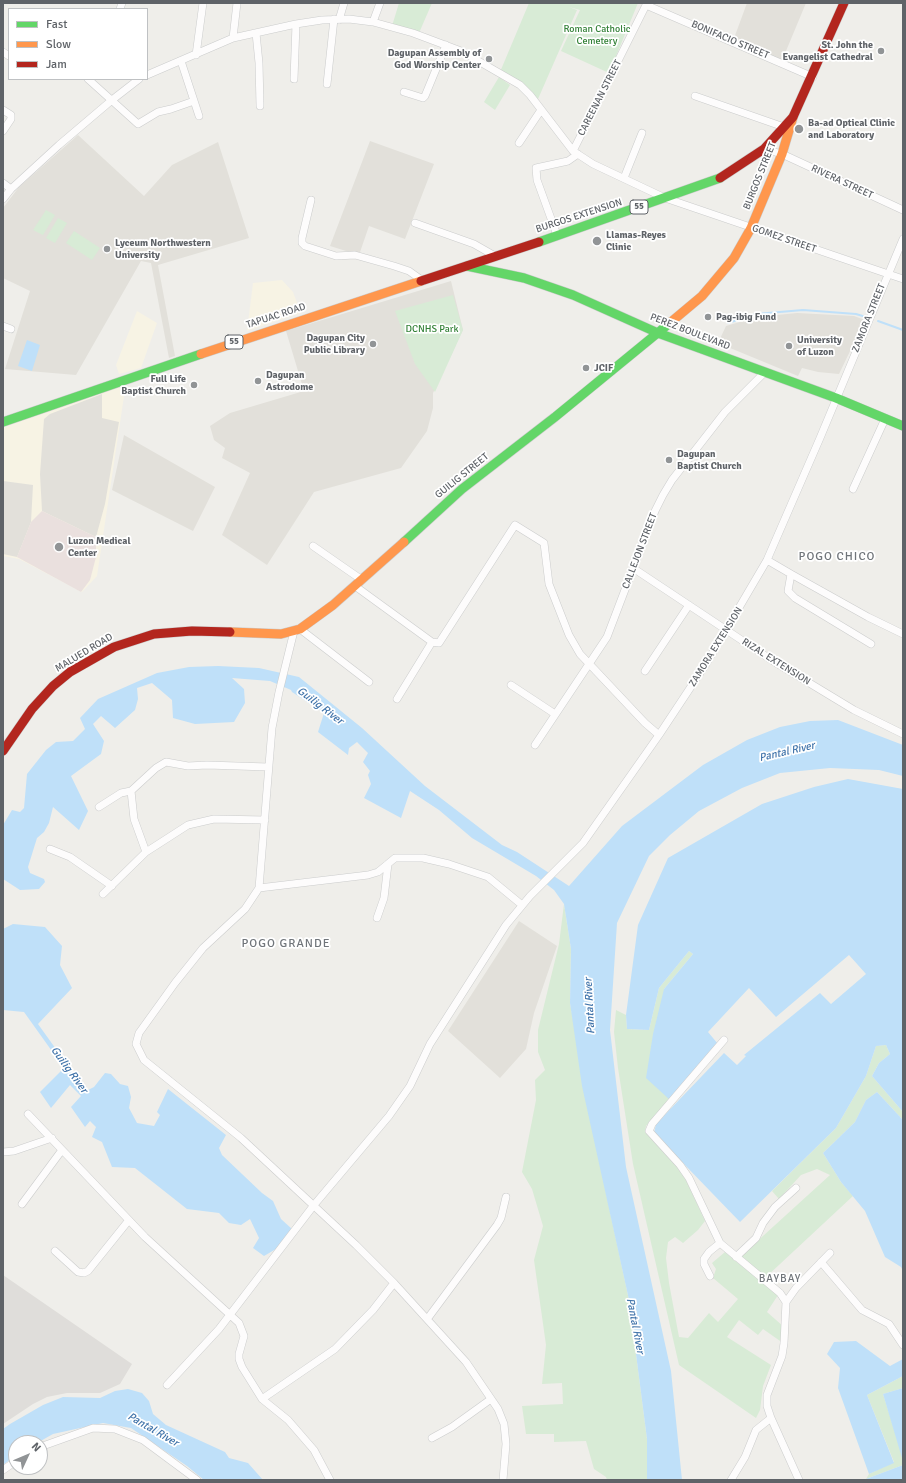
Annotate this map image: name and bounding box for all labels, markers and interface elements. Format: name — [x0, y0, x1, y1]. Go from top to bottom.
legend — [8, 8, 148, 80]
text: Fast — [46, 17, 67, 32]
street label: BONIFACIO STREET — [689, 18, 771, 62]
park label: Roman Catholic Cemetery — [563, 23, 631, 46]
text: Slow — [46, 37, 71, 52]
place label: St. John the Evangelist Cathedral — [783, 39, 873, 62]
marker: St. John the Evangelist Cathedral — [876, 46, 886, 56]
place label: Dagupan Assembly of God Worship Center — [388, 47, 481, 70]
marker: Dagupan Assembly of God Worship Center — [484, 54, 494, 64]
text: Jam — [46, 57, 67, 72]
street label: CAREENAN STREET — [576, 58, 624, 138]
place label: Ba-ad Optical Clinic and Laboratory — [808, 117, 895, 140]
marker: Ba-ad Optical Clinic and Laboratory — [793, 123, 805, 135]
street label: BURGOS STREET — [741, 140, 779, 212]
street label: RIVERA STREET — [809, 162, 875, 202]
street label: BURGOS EXTENSION — [534, 196, 624, 236]
road number: 55 — [630, 200, 648, 214]
street label: GOMEZ STREET — [750, 222, 818, 256]
place label: Llamas-Reyes Clinic — [606, 229, 666, 252]
marker: Llamas-Reyes Clinic — [591, 235, 603, 247]
place label: Lyceum Northwestern University — [115, 237, 211, 260]
marker: Lyceum Northwestern University — [102, 244, 112, 254]
street label: ZAMORA STREET — [850, 282, 888, 354]
street label: TAPUAC ROAD — [245, 301, 307, 331]
street label: PEREZ BOULEVARD — [648, 311, 732, 353]
place label: Pag-ibig Fund — [716, 311, 776, 323]
marker: Pag-ibig Fund — [703, 312, 713, 322]
park label: DCNHS Park — [405, 323, 459, 335]
place label: Dagupan City Public Library — [304, 332, 365, 356]
place label: University of Luzon — [797, 334, 842, 358]
road number: 55 — [225, 335, 243, 349]
marker: Dagupan City Public Library — [368, 339, 378, 349]
marker: University of Luzon — [784, 341, 794, 351]
place label: JCIF — [594, 362, 613, 374]
marker: JCIF — [581, 363, 591, 373]
place label: Dagupan Astrodome — [266, 369, 313, 392]
place label: Full Life Baptist Church — [121, 373, 186, 396]
marker: Dagupan Astrodome — [253, 376, 263, 386]
marker: Full Life Baptist Church — [189, 380, 199, 390]
place label: Dagupan Baptist Church — [677, 448, 742, 472]
street label: GUILIG STREET — [433, 451, 491, 501]
marker: Dagupan Baptist Church — [664, 455, 674, 465]
street label: CALLEJON STREET — [620, 511, 660, 591]
place label: Luzon Medical Center — [68, 535, 131, 558]
marker: Luzon Medical Center — [53, 541, 65, 553]
district label: POGO CHICO — [799, 550, 875, 564]
street label: ZAMORA EXTENSION — [687, 605, 745, 689]
street label: MALUED ROAD — [53, 631, 115, 675]
street label: RIZAL EXTENSION — [739, 636, 813, 688]
water label: Guilig River — [294, 684, 346, 728]
water label: Pantal River — [758, 739, 816, 765]
district label: POGO GRANDE — [242, 937, 330, 951]
water label: Pantal River — [582, 977, 598, 1035]
water label: Guilig River — [48, 1044, 90, 1096]
district label: BAYBAY — [759, 1272, 801, 1286]
water label: Pantal River — [623, 1297, 647, 1355]
water label: Pantal River — [125, 1410, 181, 1450]
north arrow — [8, 1435, 48, 1475]
text: N — [29, 1440, 44, 1454]

